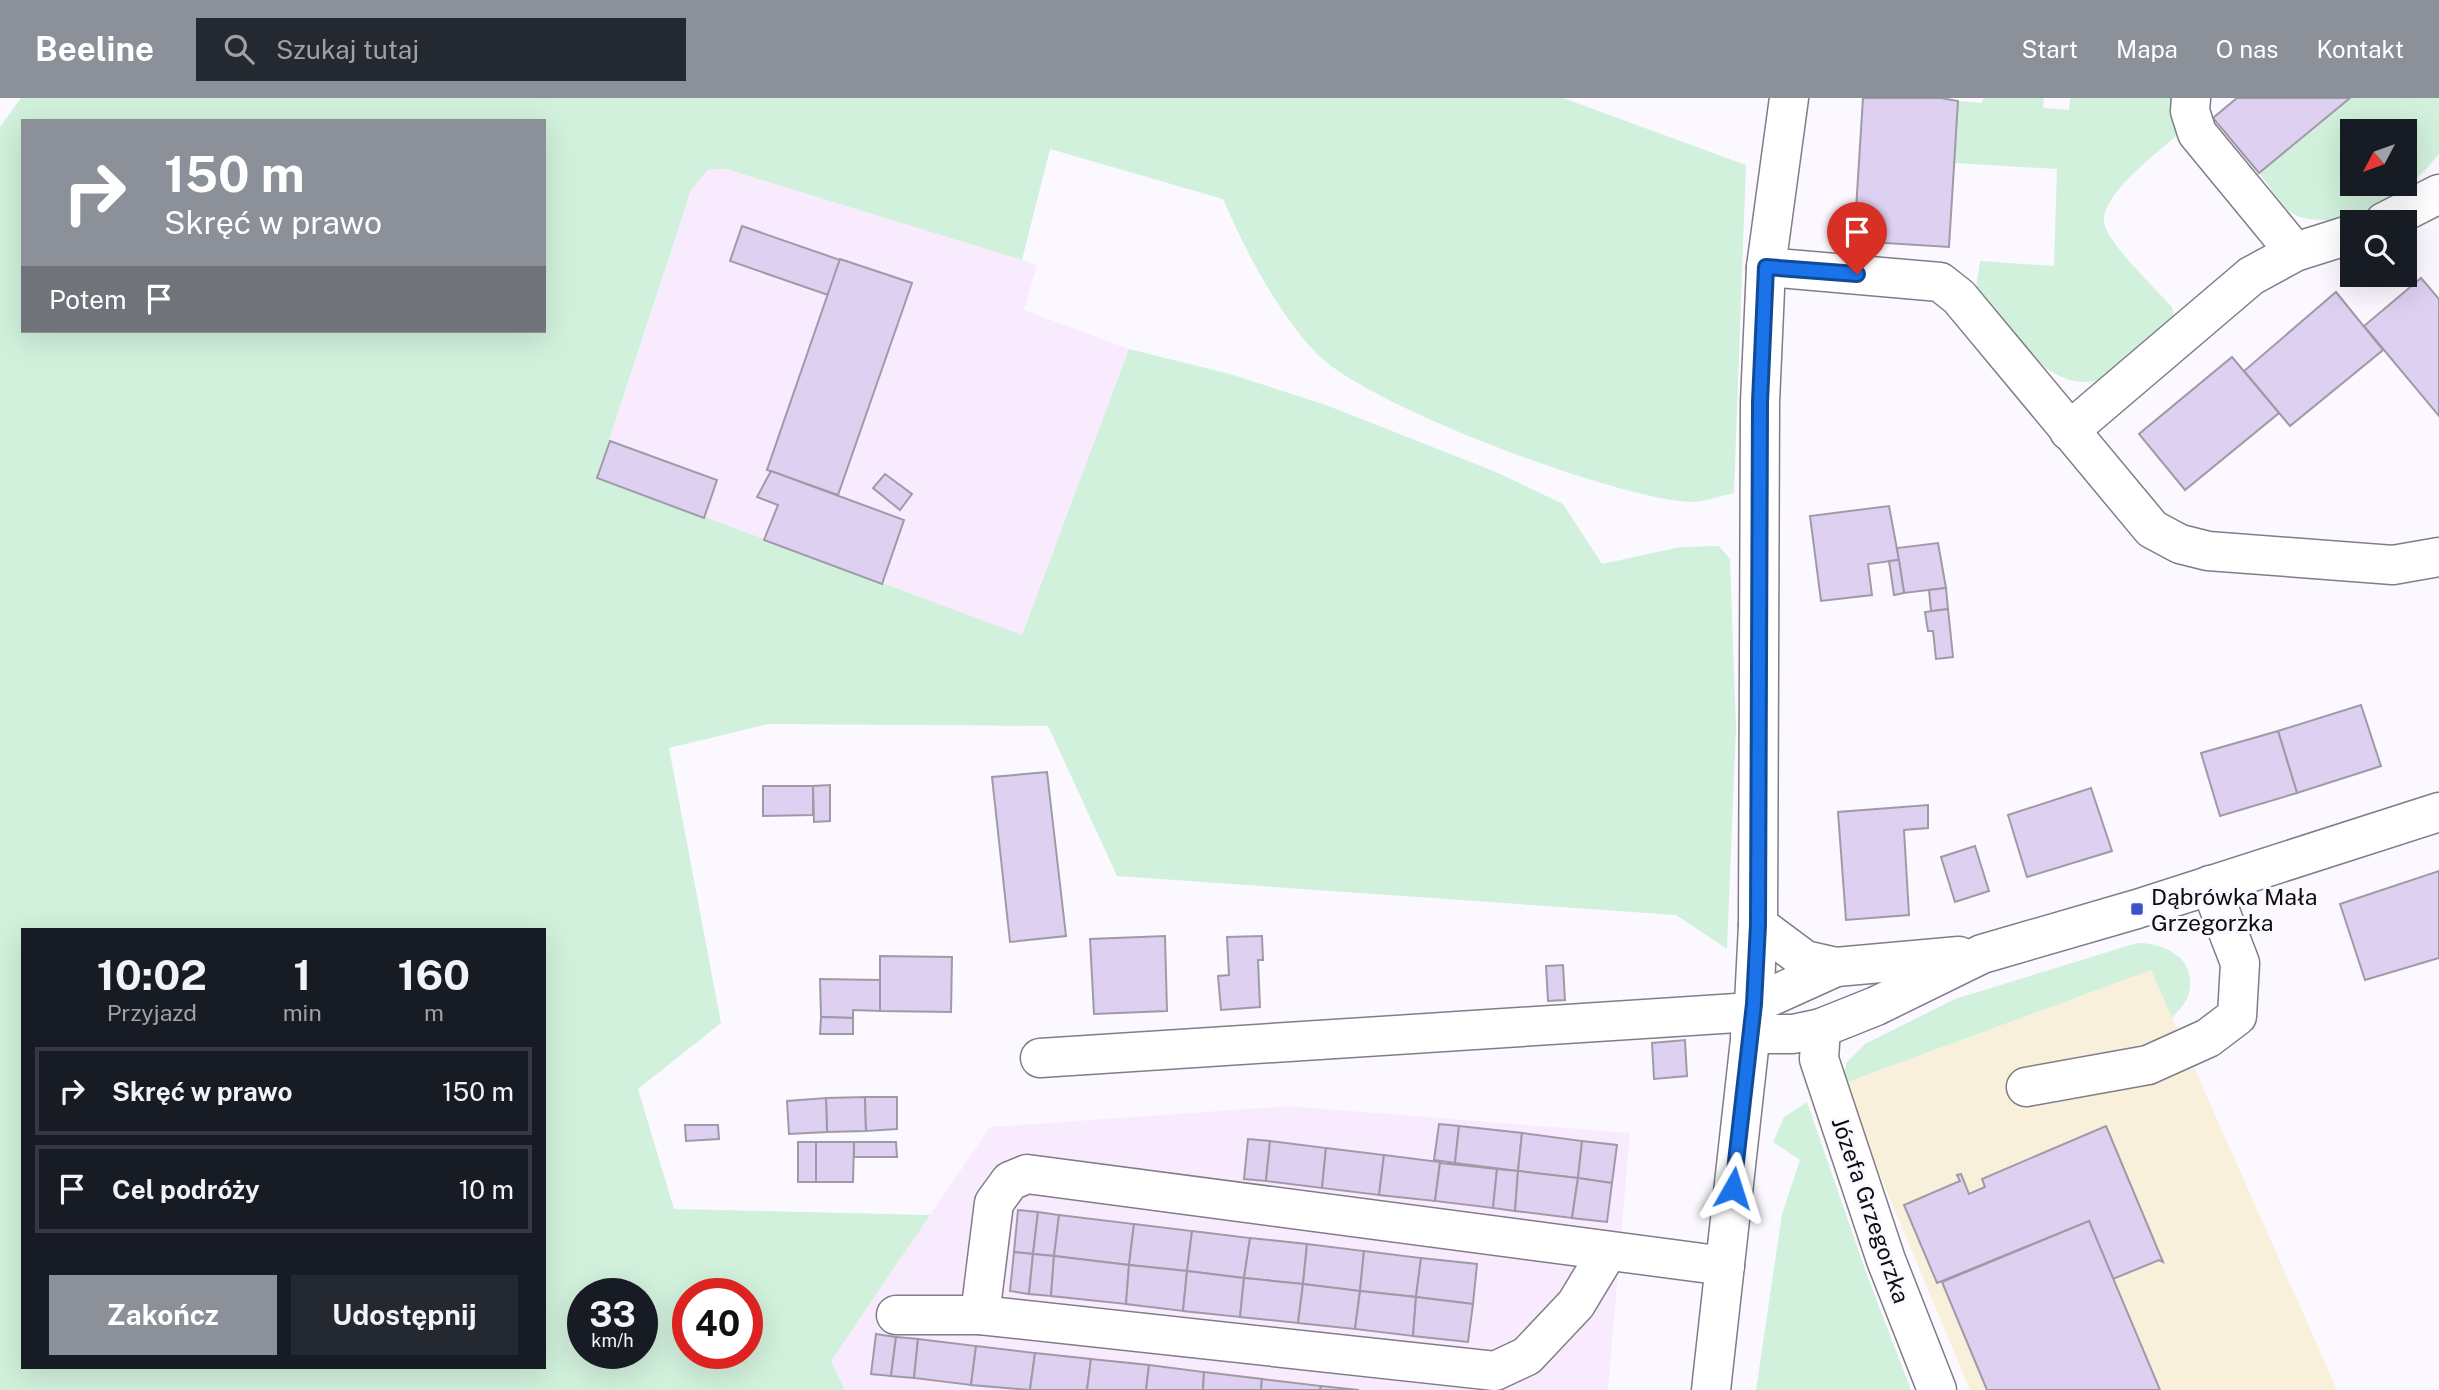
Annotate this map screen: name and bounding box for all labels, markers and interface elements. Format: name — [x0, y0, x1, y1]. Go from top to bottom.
search box — [196, 18, 686, 81]
text: Beeline — [35, 30, 154, 68]
icon: search — [220, 30, 258, 68]
text: Szukaj tutaj — [276, 34, 419, 65]
text: Start — [2021, 35, 2078, 63]
text: Mapa — [2116, 35, 2178, 63]
text: O nas — [2216, 35, 2278, 63]
text: Kontakt — [2316, 35, 2404, 63]
north arrow — [2340, 119, 2417, 196]
map controls — [2340, 119, 2417, 287]
text: 150 m — [164, 145, 305, 203]
icon: right — [49, 147, 140, 238]
pin — [1827, 202, 1887, 274]
text: Skręć w prawo — [164, 204, 382, 241]
button: search — [2340, 210, 2417, 287]
icon: arrive — [1838, 213, 1876, 251]
icon: arrive — [140, 280, 178, 318]
text: Potem — [49, 284, 126, 315]
place label: Dąbrówka Mała Grzegorzka — [2151, 883, 2317, 936]
marker: Dąbrówka Mała Grzegorzka — [2129, 901, 2145, 917]
text: 10:02 — [97, 950, 207, 999]
text: 1 — [293, 950, 311, 999]
text: 160 — [398, 950, 470, 999]
text: Przyjazd — [107, 999, 197, 1026]
text: min — [283, 999, 322, 1026]
text: m — [424, 999, 444, 1026]
icon: right — [53, 1072, 91, 1110]
text: Skręć w prawo — [112, 1076, 292, 1107]
text: 150 m — [442, 1076, 514, 1107]
street label: Józefa Grzegorzka — [1826, 1113, 1916, 1307]
position arrow — [1696, 1151, 1770, 1225]
icon: arrive — [53, 1170, 91, 1208]
text: Cel podróży — [112, 1174, 260, 1205]
text: 10 m — [459, 1174, 514, 1205]
button: Zakończ — [49, 1275, 277, 1355]
button: Udostępnij — [291, 1275, 518, 1355]
speed limit sign: 40 — [672, 1278, 763, 1369]
text: 33 — [589, 1294, 636, 1335]
text: km/h — [591, 1330, 634, 1351]

